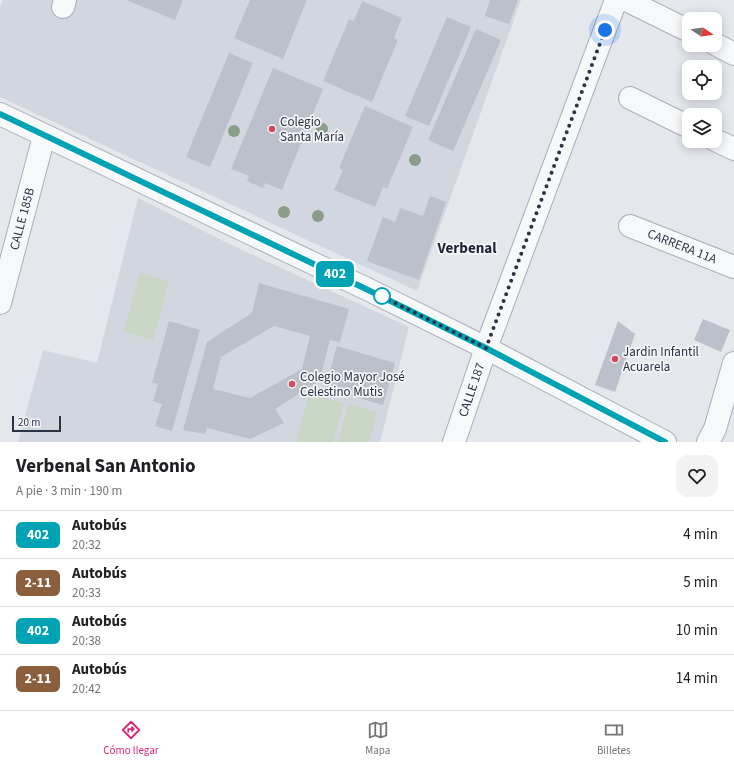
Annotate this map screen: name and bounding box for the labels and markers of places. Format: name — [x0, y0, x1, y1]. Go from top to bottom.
place label: Colegio Santa María — [280, 113, 344, 146]
marker: Colegio Santa María — [267, 124, 277, 134]
unlabelled marker — [373, 287, 391, 305]
place label: Jardin Infantil Acuarela — [623, 343, 699, 376]
marker: Jardin Infantil Acuarela — [610, 354, 620, 364]
place label: Colegio Mayor José Celestino Mutis — [300, 368, 405, 401]
marker: Colegio Mayor José Celestino Mutis — [287, 379, 297, 389]

